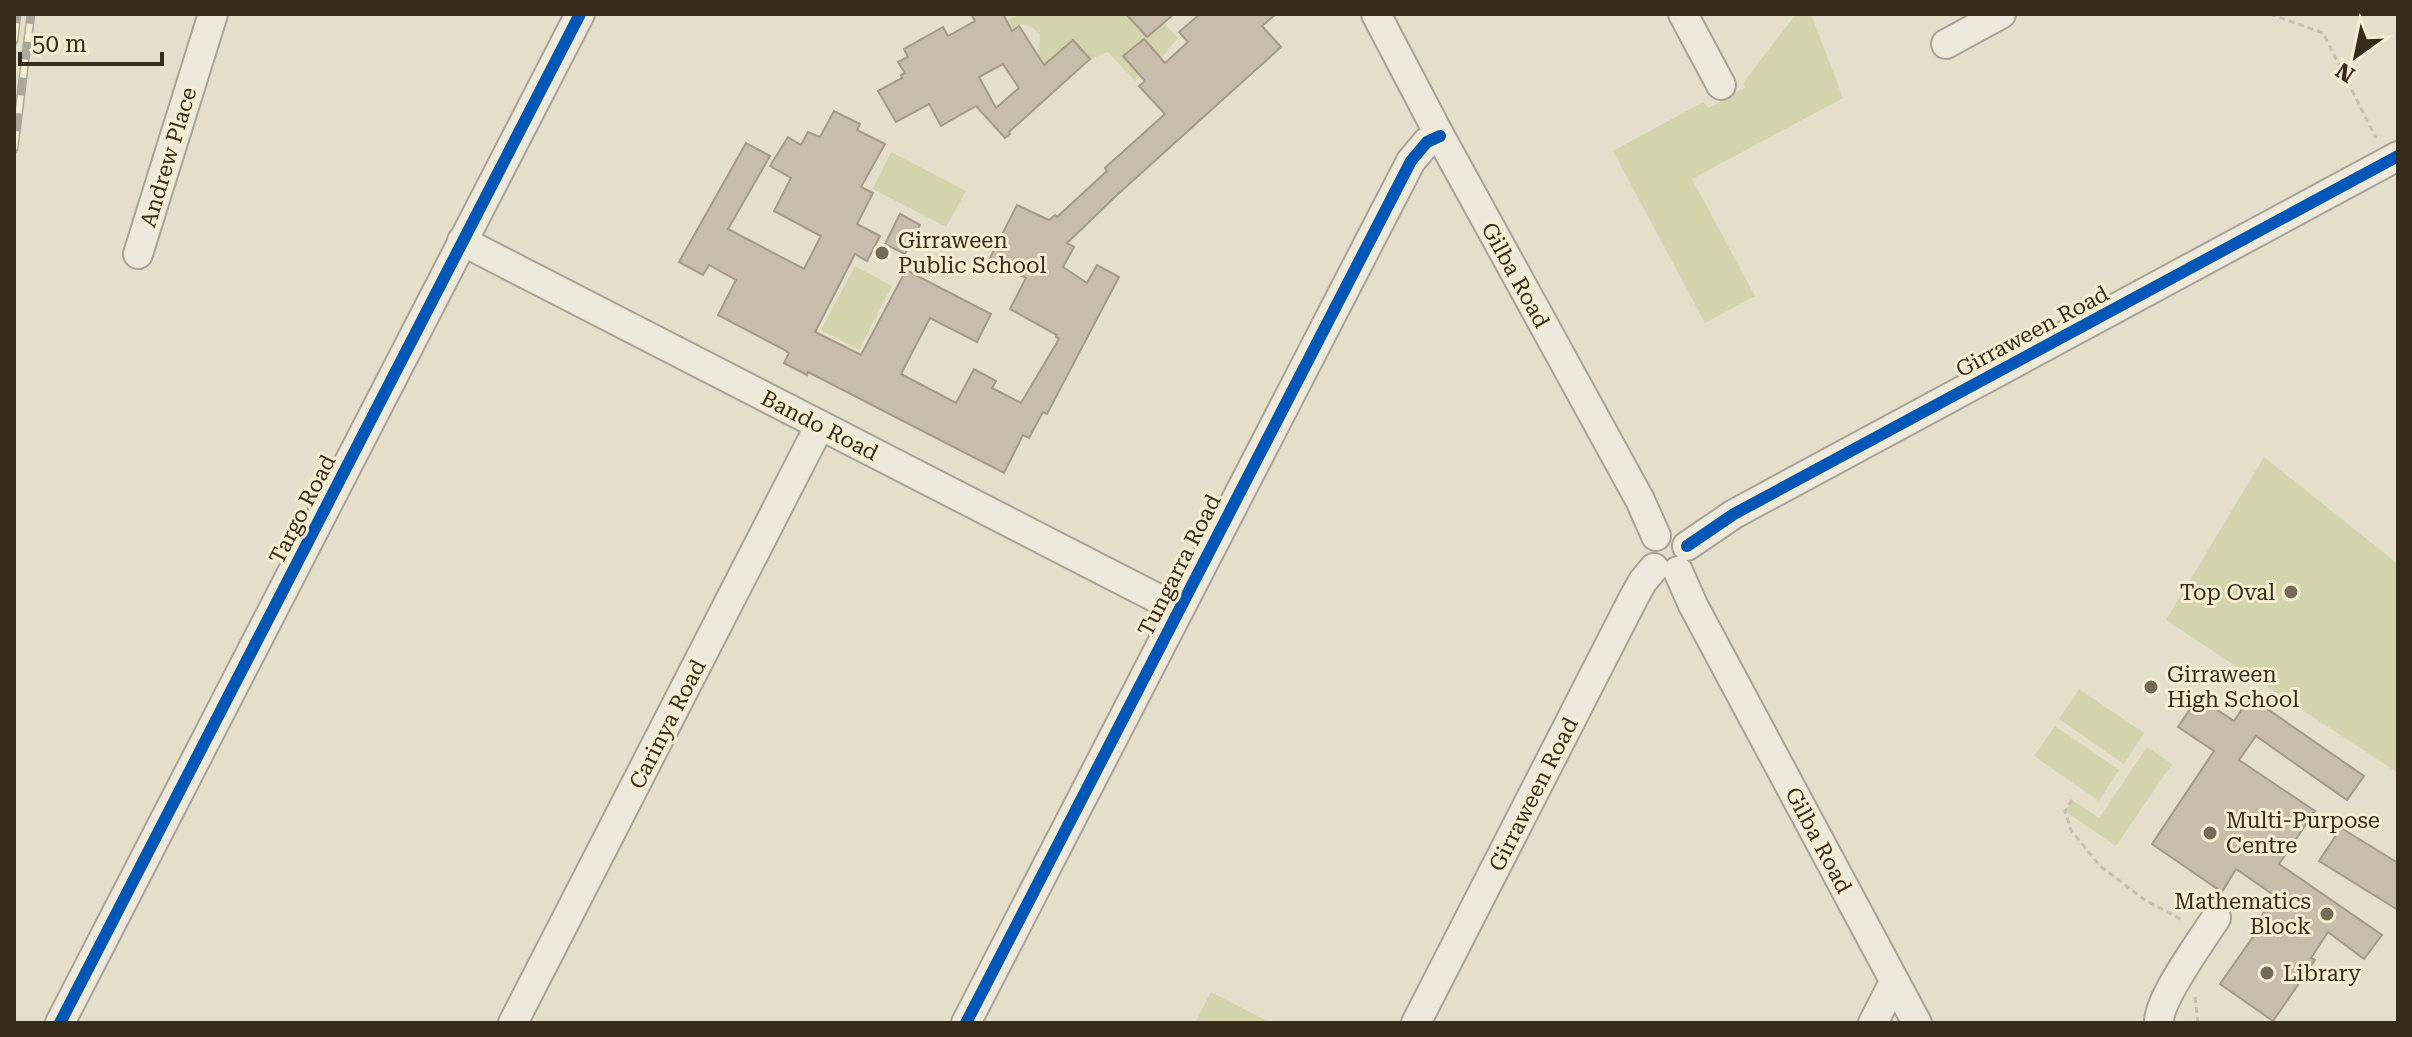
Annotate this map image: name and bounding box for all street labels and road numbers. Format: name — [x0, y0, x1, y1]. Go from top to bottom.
street label: Andrew Place — [135, 84, 202, 230]
street label: Gilba Road — [1476, 218, 1555, 332]
street label: Girraween Road — [1952, 281, 2113, 382]
street label: Bando Road — [757, 385, 882, 466]
street label: Targo Road — [264, 451, 341, 568]
street label: Tungarra Road — [1133, 490, 1226, 640]
street label: Carinya Road — [624, 655, 711, 793]
street label: Girraween Road — [1484, 713, 1583, 875]
street label: Gilba Road — [1780, 783, 1857, 897]

